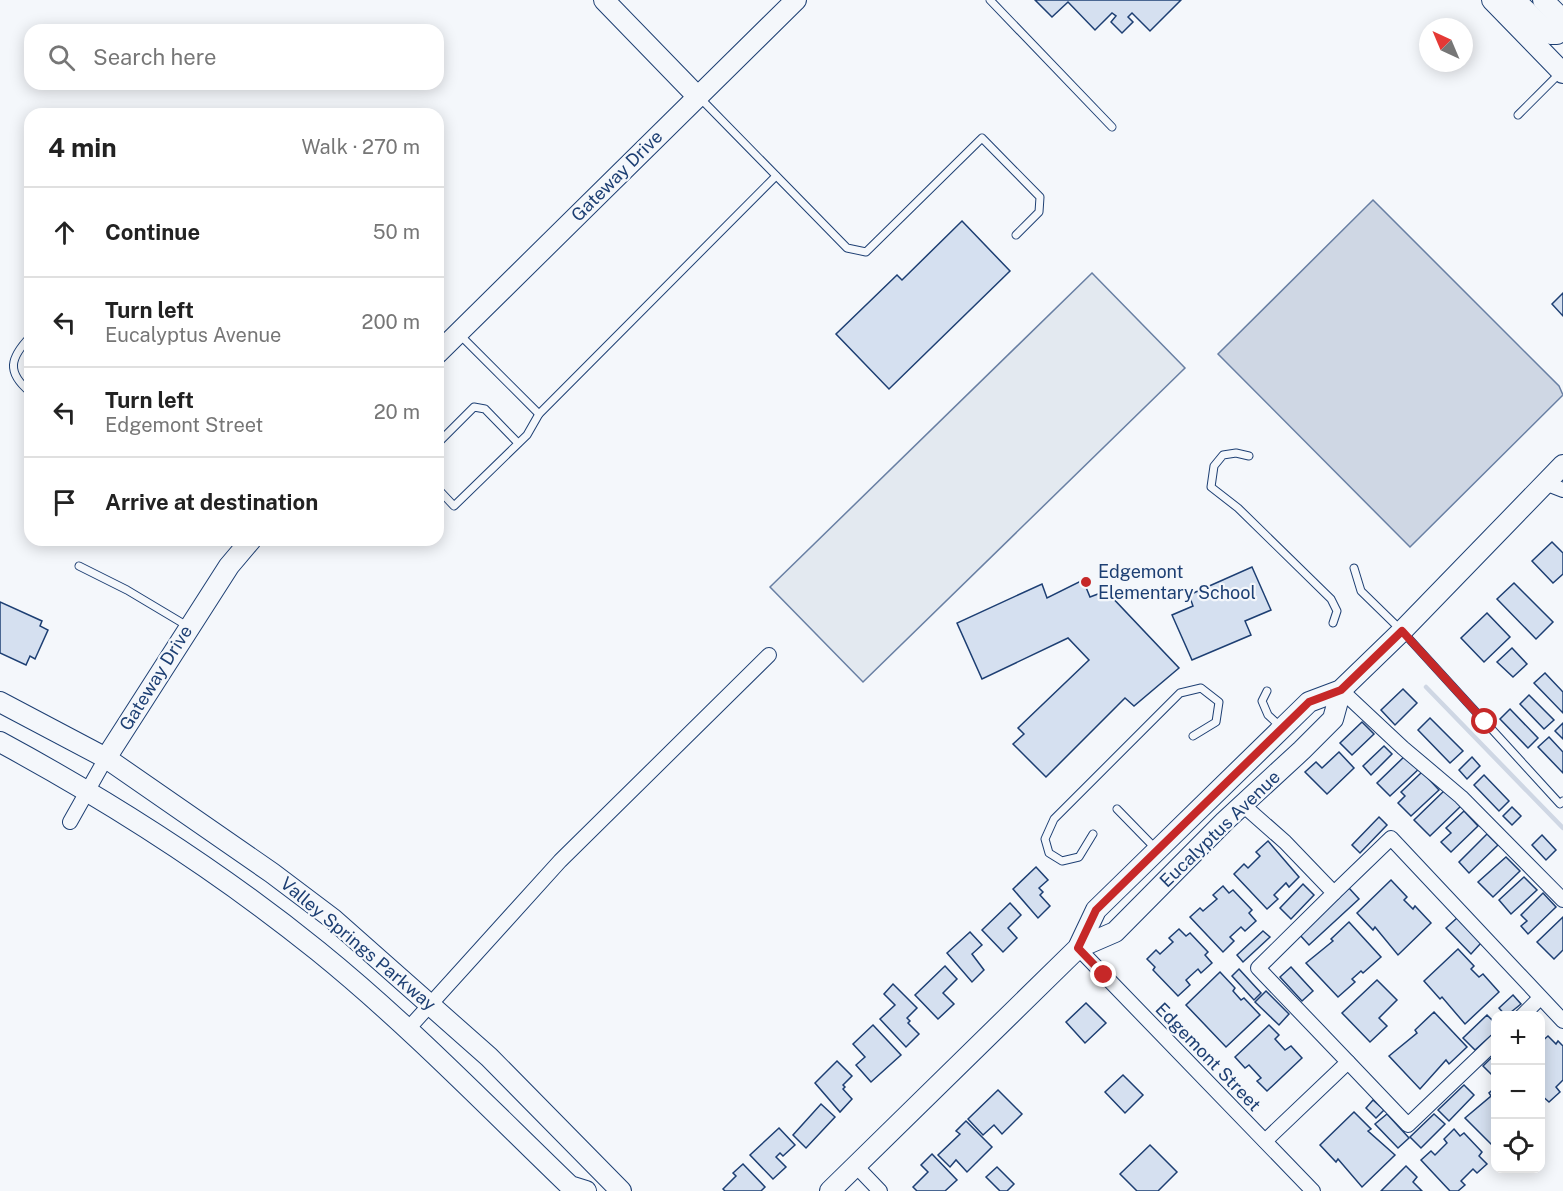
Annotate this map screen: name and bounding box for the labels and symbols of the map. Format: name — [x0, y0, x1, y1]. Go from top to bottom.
north arrow — [1419, 18, 1473, 72]
street label: Gateway Drive — [567, 126, 667, 226]
place label: Edgemont Elementary School — [1098, 561, 1256, 603]
marker: Edgemont Elementary School — [1079, 575, 1093, 589]
street label: Gateway Drive — [115, 621, 196, 734]
route start — [1471, 708, 1497, 734]
street label: Eucalyptus Avenue — [1155, 766, 1284, 891]
street label: Valley Springs Parkway — [276, 872, 441, 1015]
route end — [1090, 961, 1116, 987]
street label: Edgemont Street — [1151, 998, 1265, 1115]

